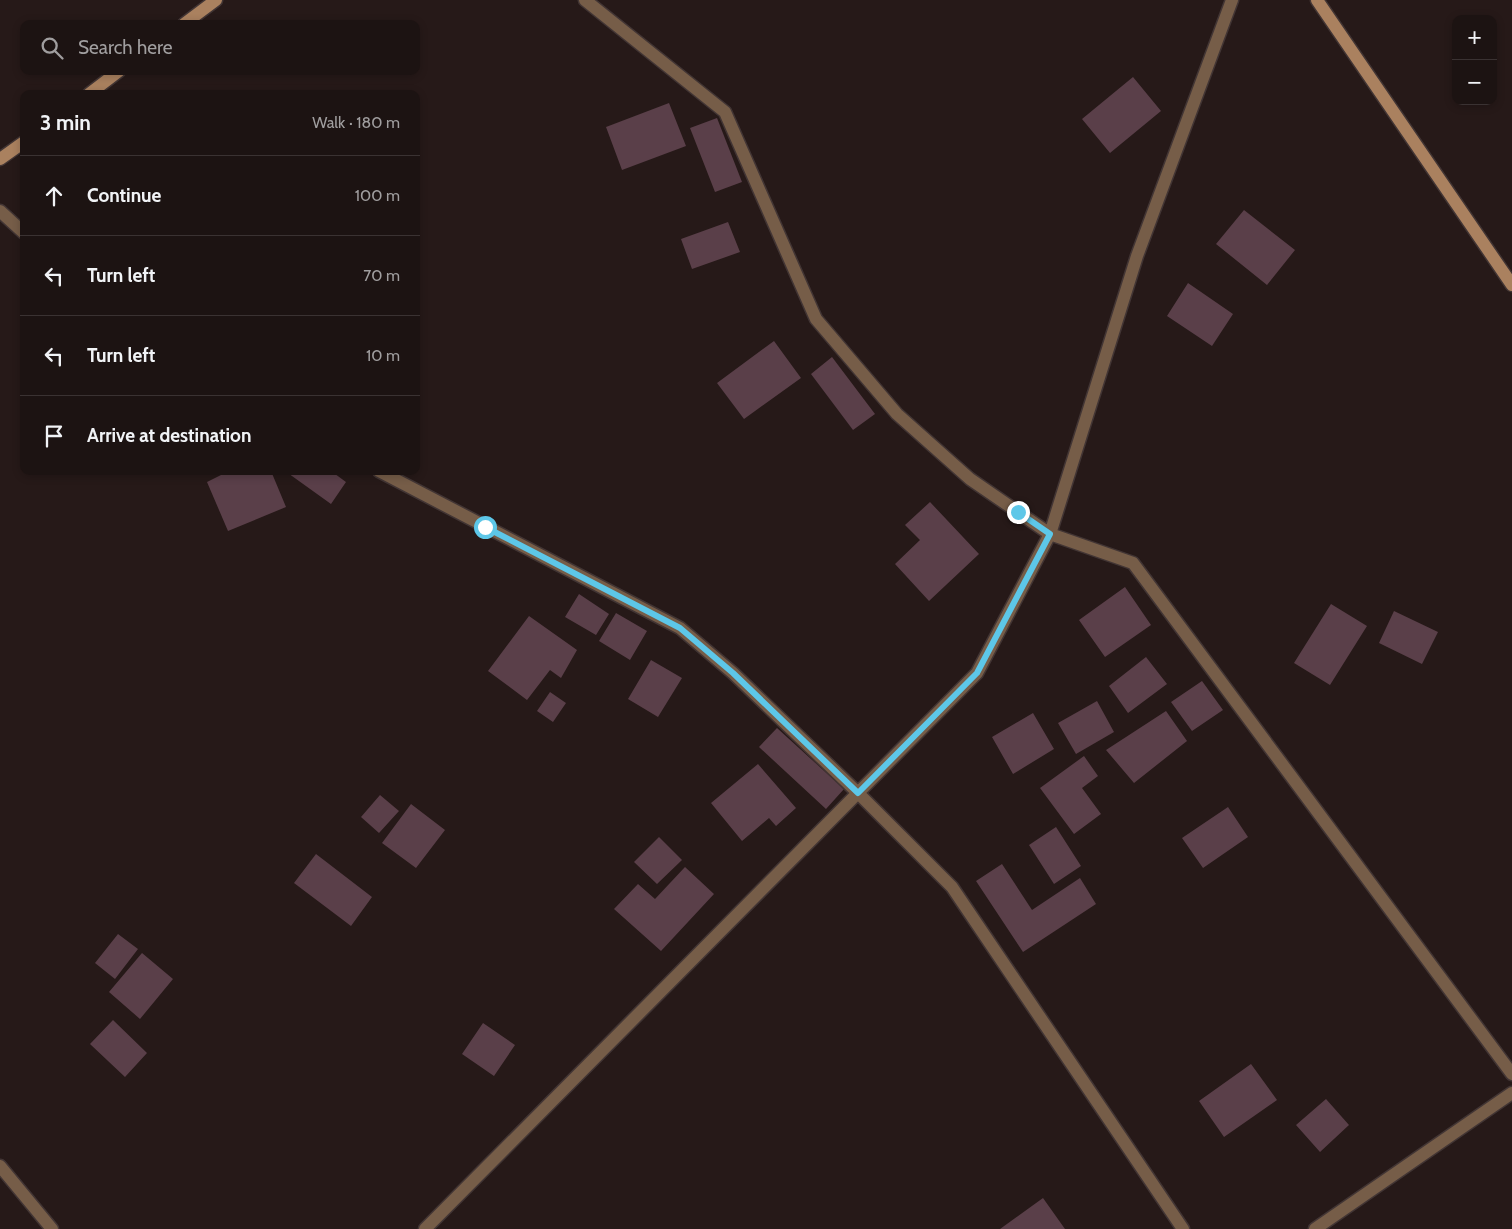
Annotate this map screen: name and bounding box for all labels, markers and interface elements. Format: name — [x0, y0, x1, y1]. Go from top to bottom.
map controls — [1452, 15, 1497, 105]
button: + — [1452, 15, 1497, 60]
search box — [20, 20, 420, 75]
icon: search — [38, 34, 66, 62]
text: Search here — [78, 36, 172, 59]
button: − — [1452, 60, 1497, 105]
text: 3 min — [40, 110, 91, 135]
text: Walk · 180 m — [312, 113, 400, 132]
icon: ahead — [40, 182, 68, 210]
text: Continue — [87, 184, 161, 207]
text: 100 m — [355, 186, 400, 205]
icon: left — [40, 262, 68, 290]
text: Turn left — [87, 264, 155, 287]
text: 70 m — [363, 266, 400, 285]
icon: left — [40, 342, 68, 370]
text: Turn left — [87, 344, 155, 367]
text: 10 m — [366, 346, 400, 365]
icon: arrive — [40, 422, 68, 450]
text: Arrive at destination — [87, 424, 251, 447]
route end — [1007, 501, 1030, 524]
route start — [474, 516, 497, 539]

